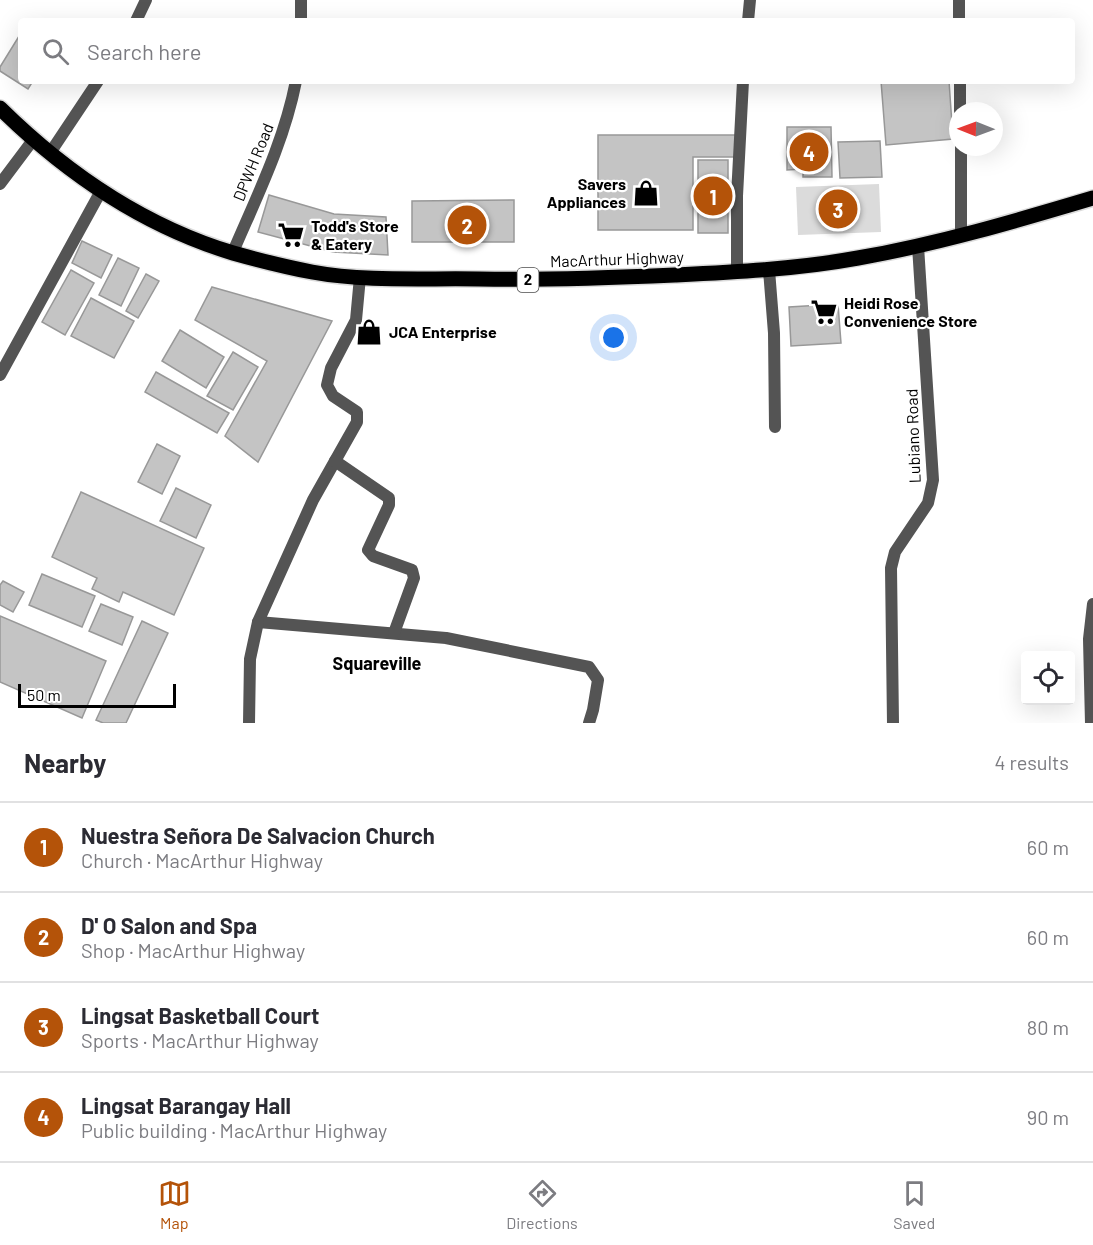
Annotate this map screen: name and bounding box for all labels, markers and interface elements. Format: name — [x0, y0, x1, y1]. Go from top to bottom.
search box — [18, 18, 1075, 84]
icon: search — [39, 35, 72, 68]
text: Search here — [87, 38, 201, 64]
north arrow — [949, 102, 1003, 156]
street label: DPWH Road — [228, 120, 277, 204]
pin: 4 — [790, 130, 828, 174]
place label: Savers Appliances — [547, 174, 626, 211]
pin: 1 — [694, 174, 732, 218]
shop icon: Savers Appliances — [631, 178, 661, 208]
pin: 3 — [818, 186, 858, 232]
pin: 2 — [448, 202, 486, 248]
place label: Todd's Store & Eatery — [311, 216, 399, 253]
supermarket icon: Todd's Store & Eatery — [276, 220, 306, 250]
street label: MacArthur Highway — [550, 247, 685, 270]
road number: 2 — [518, 268, 538, 292]
place label: Heidi Rose Convenience Store — [844, 293, 978, 330]
supermarket icon: Heidi Rose Convenience Store — [809, 297, 839, 327]
shop icon: JCA Enterprise — [354, 317, 384, 347]
place label: JCA Enterprise — [389, 322, 497, 341]
your location — [599, 323, 628, 352]
street label: Lubiano Road — [901, 388, 924, 484]
map controls — [1021, 651, 1075, 705]
button: locate — [1021, 651, 1075, 705]
district label: Squareville — [333, 652, 422, 674]
scale bar — [18, 681, 176, 708]
text: 50 m — [27, 685, 61, 704]
text: Nearby — [24, 747, 106, 778]
text: 4 results — [994, 750, 1069, 774]
text: Nuestra Señora De Salvacion Church — [81, 822, 435, 848]
text: 1 — [40, 835, 47, 859]
text: 60 m — [1027, 835, 1069, 859]
text: Church · MacArthur Highway — [81, 848, 323, 872]
text: D' O Salon and Spa — [81, 912, 257, 938]
text: 2 — [38, 925, 49, 949]
text: 60 m — [1027, 925, 1069, 949]
text: Shop · MacArthur Highway — [81, 938, 305, 962]
text: Lingsat Basketball Court — [81, 1002, 319, 1028]
text: 3 — [38, 1015, 49, 1039]
text: 80 m — [1027, 1015, 1069, 1039]
text: Sports · MacArthur Highway — [81, 1028, 319, 1052]
text: Lingsat Barangay Hall — [81, 1092, 291, 1118]
text: 4 — [37, 1105, 50, 1129]
text: 90 m — [1027, 1105, 1069, 1129]
text: Public building · MacArthur Highway — [81, 1118, 387, 1142]
tab: Map — [158, 1177, 191, 1232]
tab: Directions — [506, 1177, 578, 1232]
tab: Saved — [893, 1177, 935, 1232]

